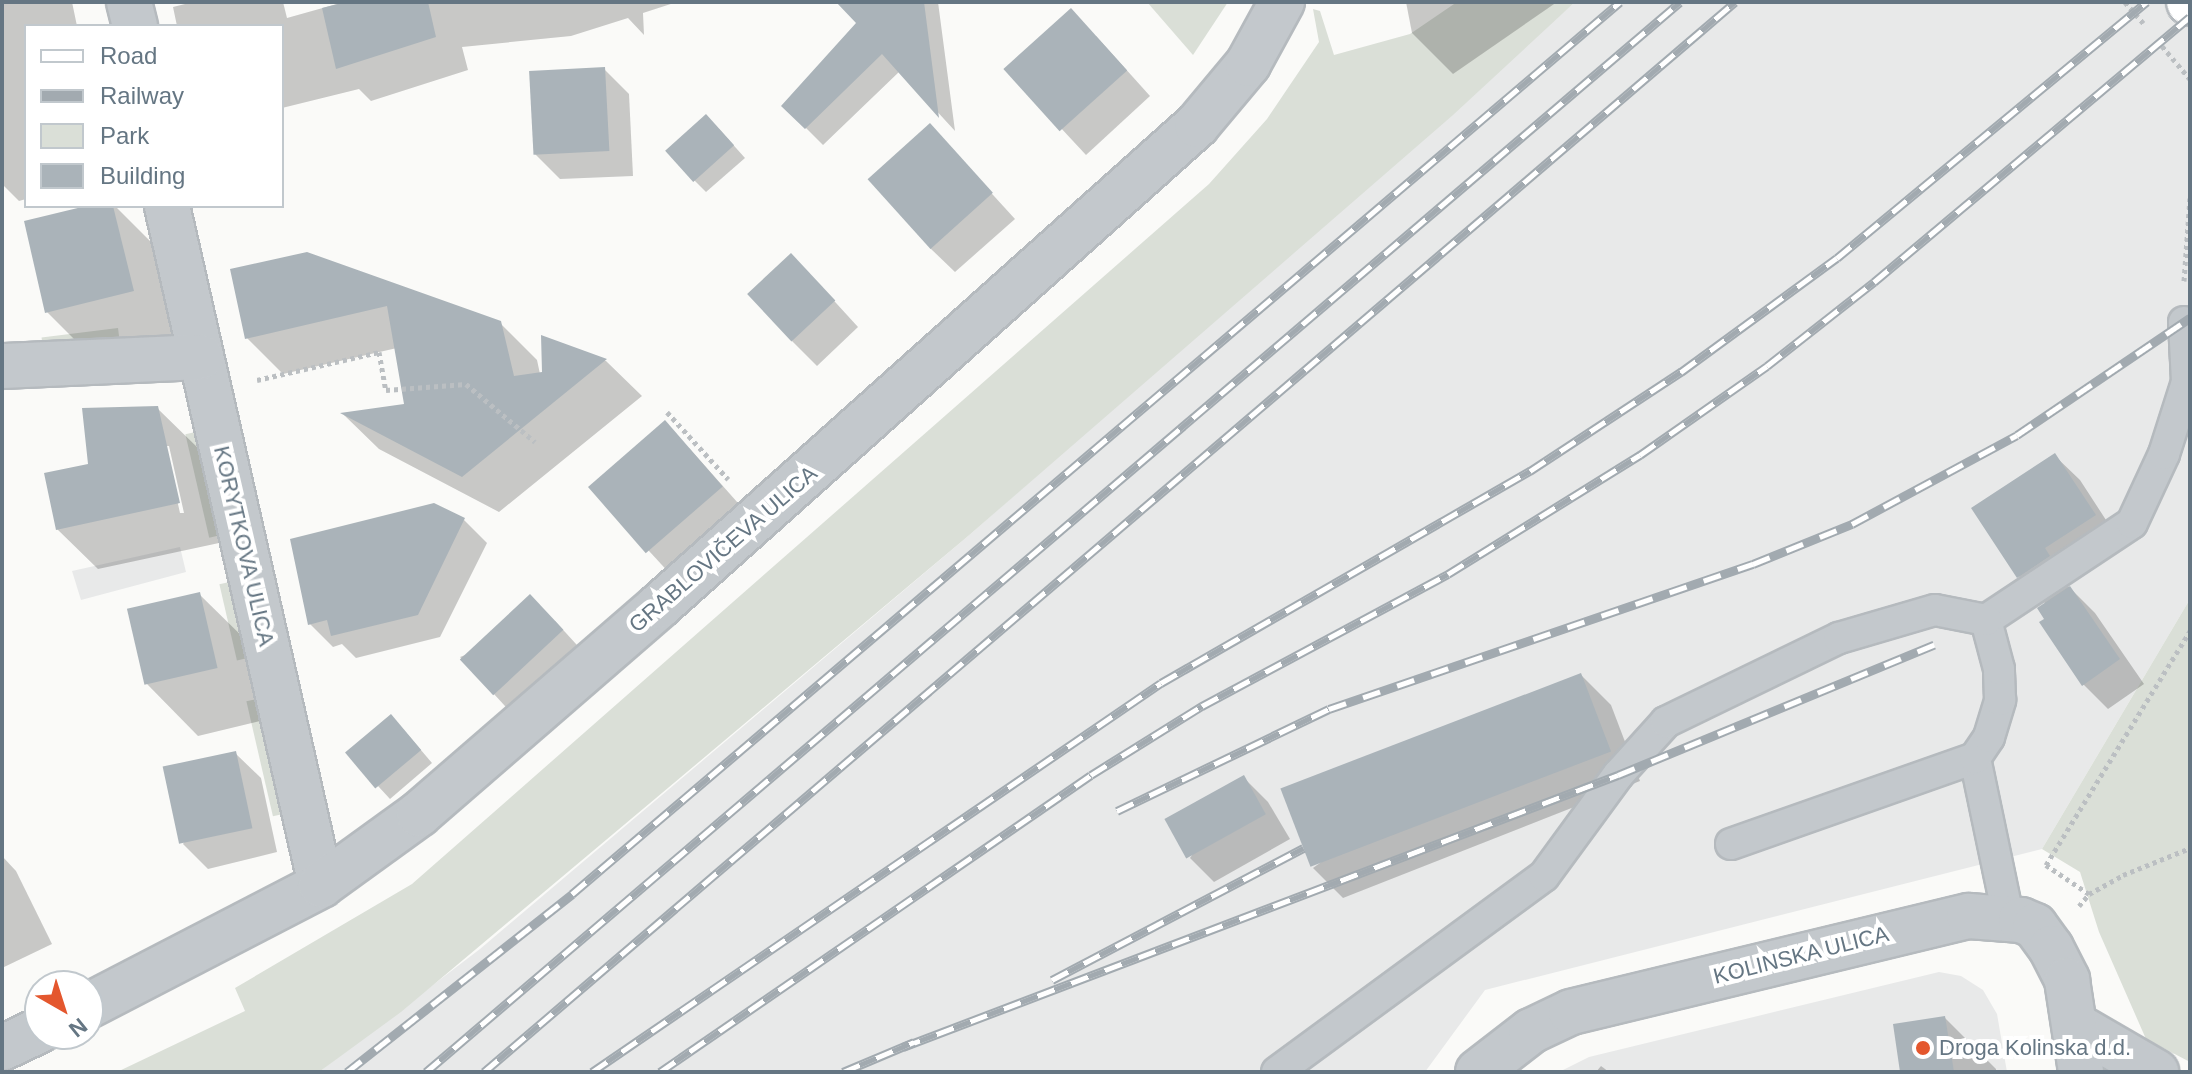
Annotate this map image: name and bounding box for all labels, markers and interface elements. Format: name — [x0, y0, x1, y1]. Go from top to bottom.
legend — [24, 24, 284, 208]
text: Road — [100, 42, 157, 69]
text: Railway — [100, 82, 184, 109]
text: Park — [100, 122, 149, 149]
text: Building — [100, 162, 185, 189]
street label: KORYTKOVA ULICA — [208, 443, 280, 649]
street label: GRABLOVIČEVA ULICA — [623, 460, 823, 638]
street label: KOLINSKA ULICA — [1710, 920, 1892, 990]
north arrow — [24, 970, 104, 1050]
text: N — [64, 1013, 92, 1042]
place label: Droga Kolinska d.d. — [1939, 1035, 2131, 1061]
marker: Droga Kolinska d.d. — [1914, 1039, 1932, 1057]

